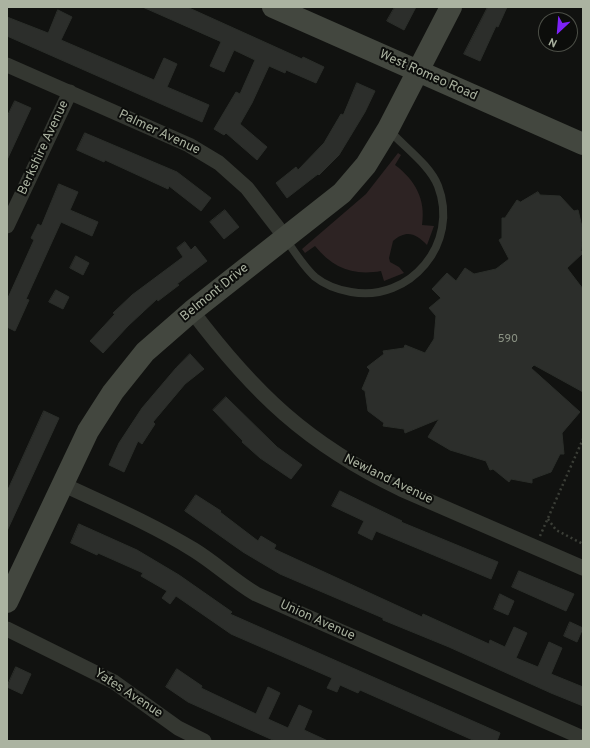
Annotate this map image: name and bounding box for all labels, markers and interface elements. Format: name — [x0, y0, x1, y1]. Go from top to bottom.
north arrow — [538, 12, 578, 52]
text: N — [547, 34, 560, 50]
street label: West Romeo Road — [376, 47, 480, 105]
street label: Berkshire Avenue — [15, 98, 73, 198]
street label: Palmer Avenue — [116, 107, 202, 159]
street label: Belmont Drive — [178, 261, 252, 325]
house number: 590 — [498, 333, 518, 347]
street label: Newland Avenue — [341, 452, 435, 508]
street label: Union Avenue — [277, 597, 357, 645]
street label: Yates Avenue — [91, 666, 165, 722]

